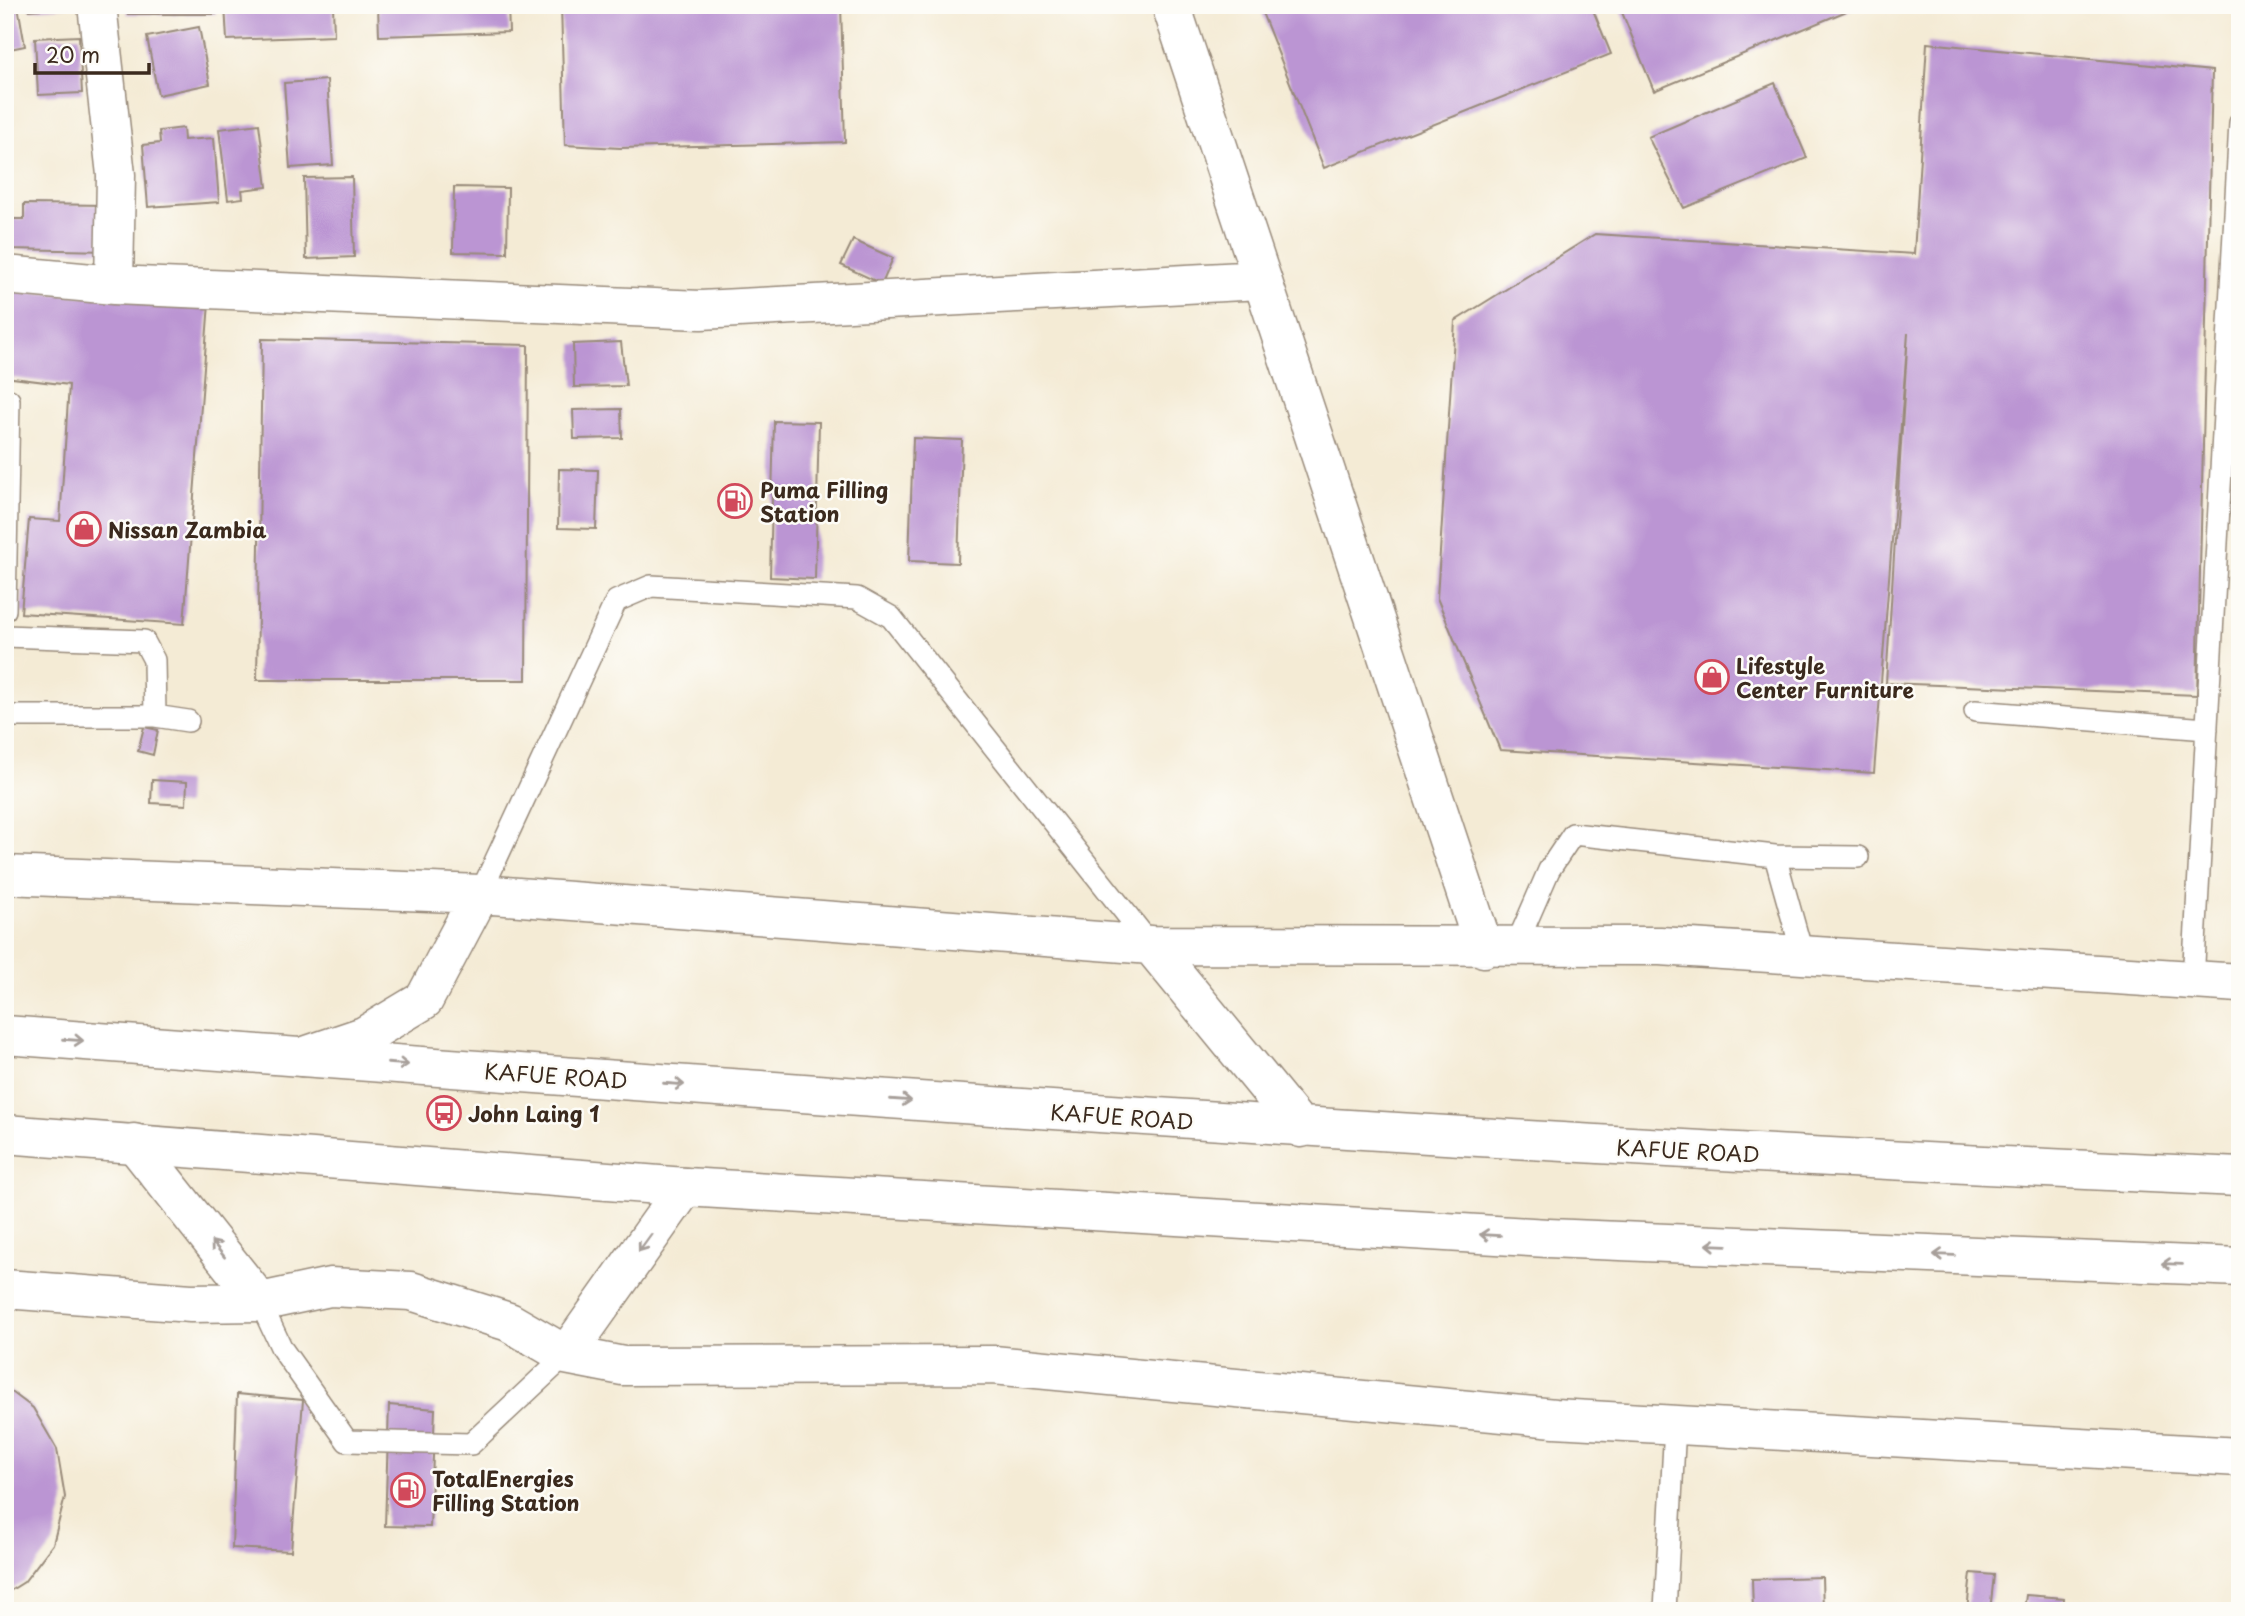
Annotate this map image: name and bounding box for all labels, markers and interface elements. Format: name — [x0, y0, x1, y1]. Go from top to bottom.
scale bar — [35, 32, 149, 76]
text: 20 m — [46, 38, 100, 70]
place label: Puma Filling Station — [760, 473, 888, 529]
fuel station icon: Puma Filling Station — [716, 482, 754, 520]
shop icon: Nissan Zambia — [65, 510, 103, 548]
place label: Nissan Zambia — [108, 513, 267, 545]
place label: Lifestyle Center Furniture — [1736, 649, 1914, 705]
shop icon: Lifestyle Center Furniture — [1693, 658, 1731, 696]
one-way arrow — [62, 1034, 85, 1047]
street label: KAFUE ROAD — [483, 1054, 629, 1096]
one-way arrow — [386, 1058, 409, 1071]
one-way arrow — [662, 1078, 685, 1091]
bus stop icon: John Laing 1 — [425, 1094, 463, 1132]
one-way arrow — [889, 1094, 911, 1107]
street label: KAFUE ROAD — [1049, 1095, 1195, 1137]
place label: John Laing 1 — [468, 1097, 599, 1129]
street label: KAFUE ROAD — [1615, 1130, 1761, 1170]
one-way arrow — [1479, 1228, 1501, 1241]
one-way arrow — [638, 1233, 653, 1252]
one-way arrow — [1706, 1239, 1729, 1252]
one-way arrow — [210, 1240, 225, 1258]
one-way arrow — [1933, 1248, 1956, 1261]
one-way arrow — [2160, 1258, 2183, 1271]
place label: TotalEnergies Filling Station — [432, 1462, 580, 1518]
fuel station icon: TotalEnergies Filling Station — [389, 1471, 427, 1509]

